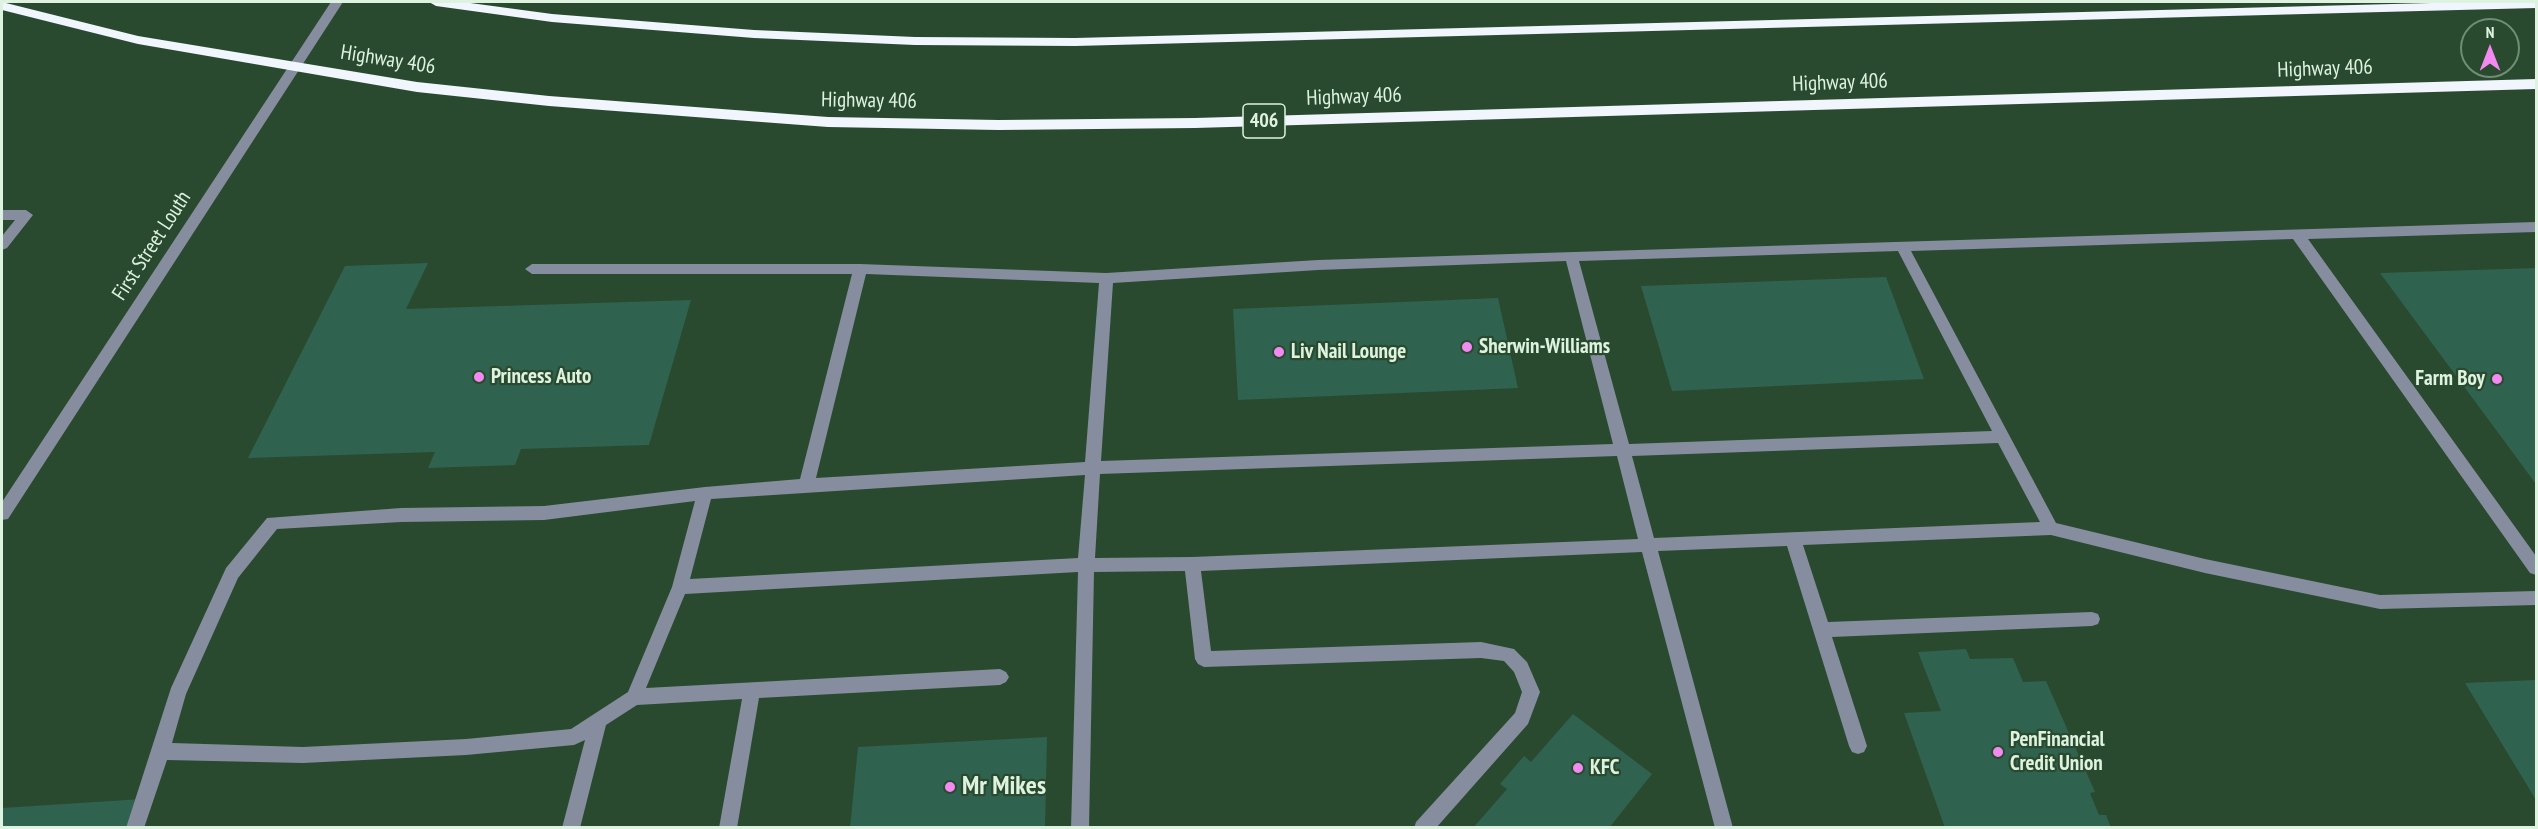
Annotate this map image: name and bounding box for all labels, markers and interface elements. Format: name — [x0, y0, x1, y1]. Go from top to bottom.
north arrow — [2460, 18, 2520, 78]
text: N — [2486, 22, 2494, 42]
street label: Highway 406 — [339, 40, 437, 80]
street label: Highway 406 — [2277, 55, 2373, 83]
street label: Highway 406 — [1792, 69, 1888, 97]
street label: Highway 406 — [1306, 83, 1402, 111]
street label: Highway 406 — [821, 88, 917, 114]
road number: 406 — [1243, 104, 1285, 138]
street label: First Street Louth — [107, 187, 197, 305]
place label: Sherwin-Williams — [1479, 334, 1610, 360]
place label: Liv Nail Lounge — [1291, 339, 1406, 365]
marker: Sherwin-Williams — [1460, 340, 1474, 354]
marker: Liv Nail Lounge — [1272, 345, 1286, 359]
place label: Princess Auto — [491, 364, 591, 390]
place label: Farm Boy — [2415, 366, 2485, 392]
marker: Princess Auto — [472, 370, 486, 384]
marker: Farm Boy — [2490, 372, 2504, 386]
place label: PenFinancial Credit Union — [2010, 727, 2105, 777]
marker: PenFinancial Credit Union — [1991, 745, 2005, 759]
place label: KFC — [1590, 755, 1619, 781]
marker: KFC — [1571, 761, 1585, 775]
place label: Mr Mikes — [962, 771, 1046, 803]
marker: Mr Mikes — [943, 780, 957, 794]

